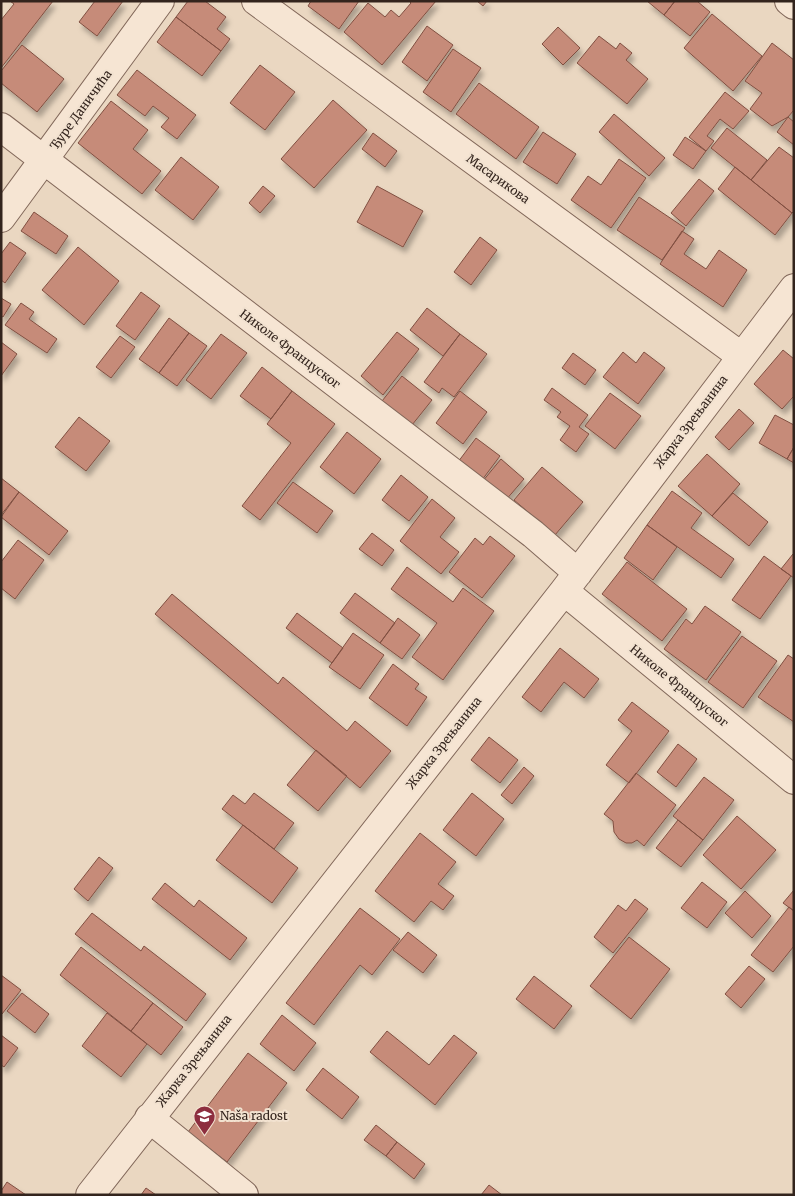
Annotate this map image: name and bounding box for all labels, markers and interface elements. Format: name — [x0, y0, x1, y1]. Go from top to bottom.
street label: Ђуре Даничића — [47, 66, 115, 153]
street label: Масарикова — [464, 151, 533, 207]
street label: Николе Француског — [237, 306, 344, 391]
street label: Жарка Зрењанина — [651, 372, 731, 471]
street label: Николе Француског — [627, 641, 732, 730]
street label: Жарка Зрењанина — [403, 693, 485, 792]
street label: Жарка Зрењанина — [153, 1011, 235, 1110]
school or university icon: Naša radost — [192, 1104, 216, 1135]
place label: Naša radost — [220, 1108, 288, 1123]

